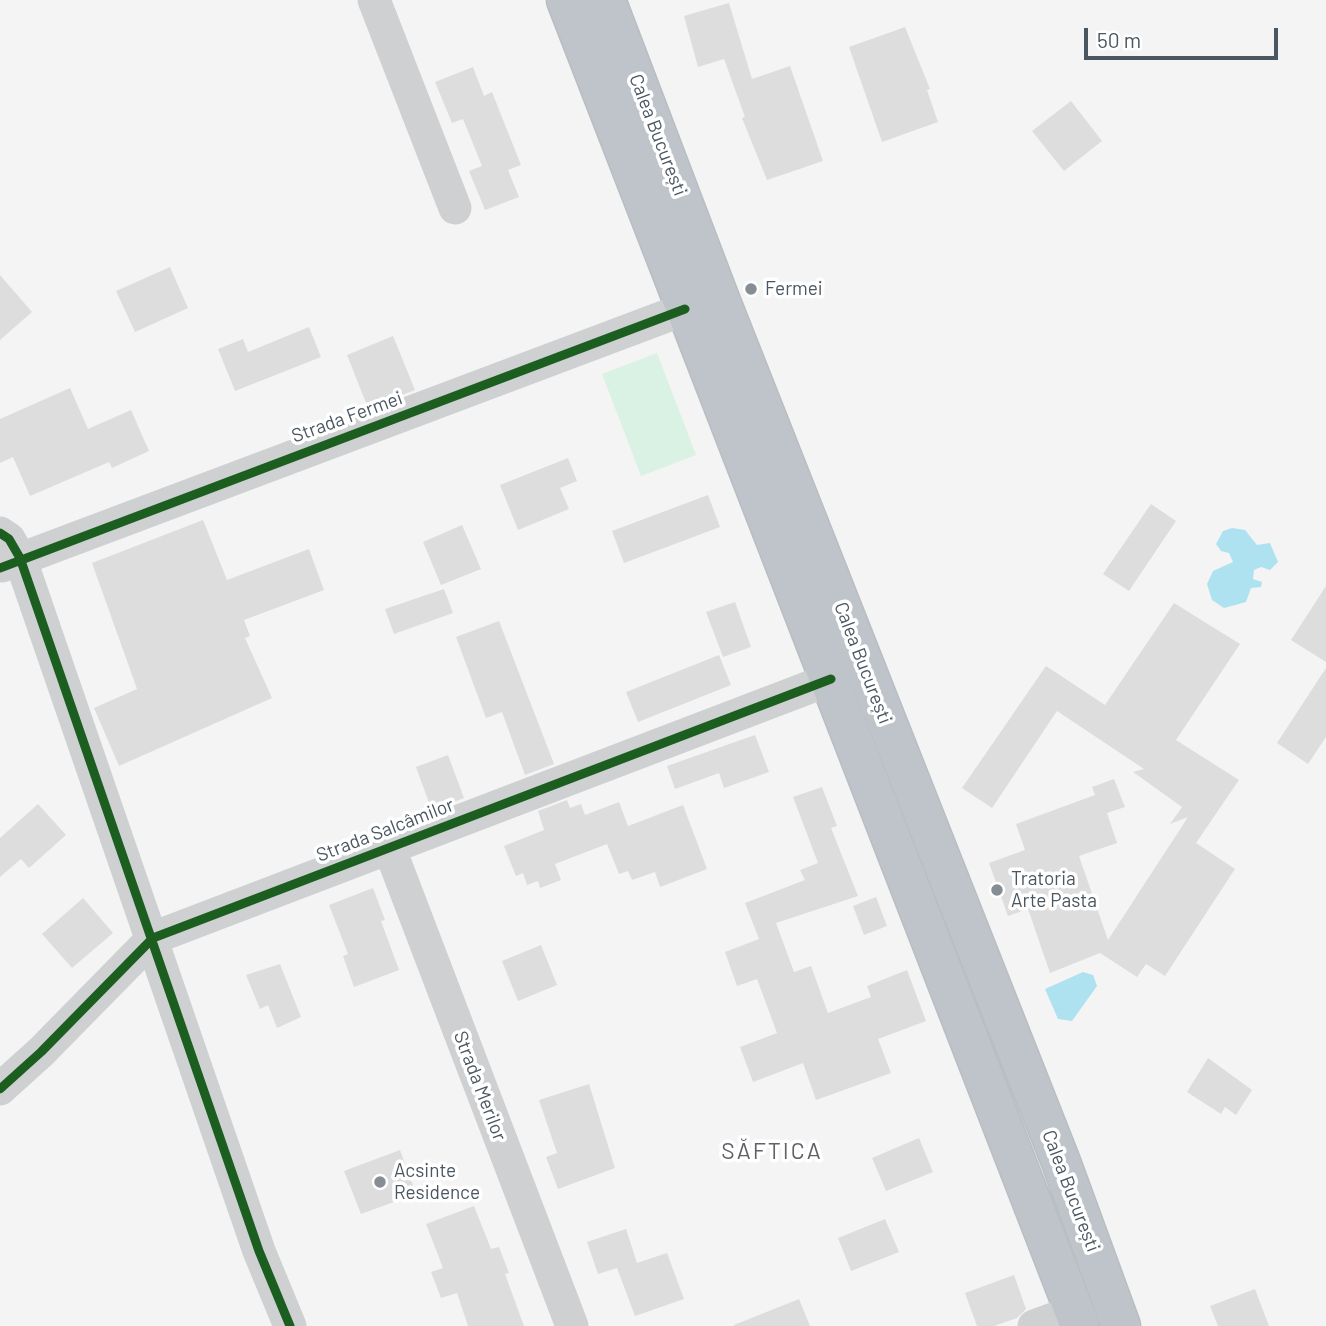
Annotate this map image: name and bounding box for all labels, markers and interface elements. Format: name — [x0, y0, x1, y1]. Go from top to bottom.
scale bar — [1088, 14, 1282, 58]
text: 50 m — [1097, 27, 1141, 52]
street label: Calea București — [624, 71, 692, 199]
place label: Fermei — [765, 278, 823, 300]
marker: Fermei — [743, 281, 759, 297]
street label: Strada Fermei — [289, 386, 405, 448]
street label: Calea București — [829, 599, 897, 727]
street label: Strada Salcâmilor — [313, 793, 457, 867]
place label: Tratoria Arte Pasta — [1011, 868, 1097, 912]
marker: Tratoria Arte Pasta — [989, 882, 1005, 898]
street label: Strada Merilor — [449, 1028, 511, 1144]
street label: Calea București — [1037, 1127, 1105, 1255]
district label: SĂFTICA — [722, 1137, 822, 1165]
place label: Acsinte Residence — [394, 1160, 480, 1204]
marker: Acsinte Residence — [372, 1174, 388, 1190]

